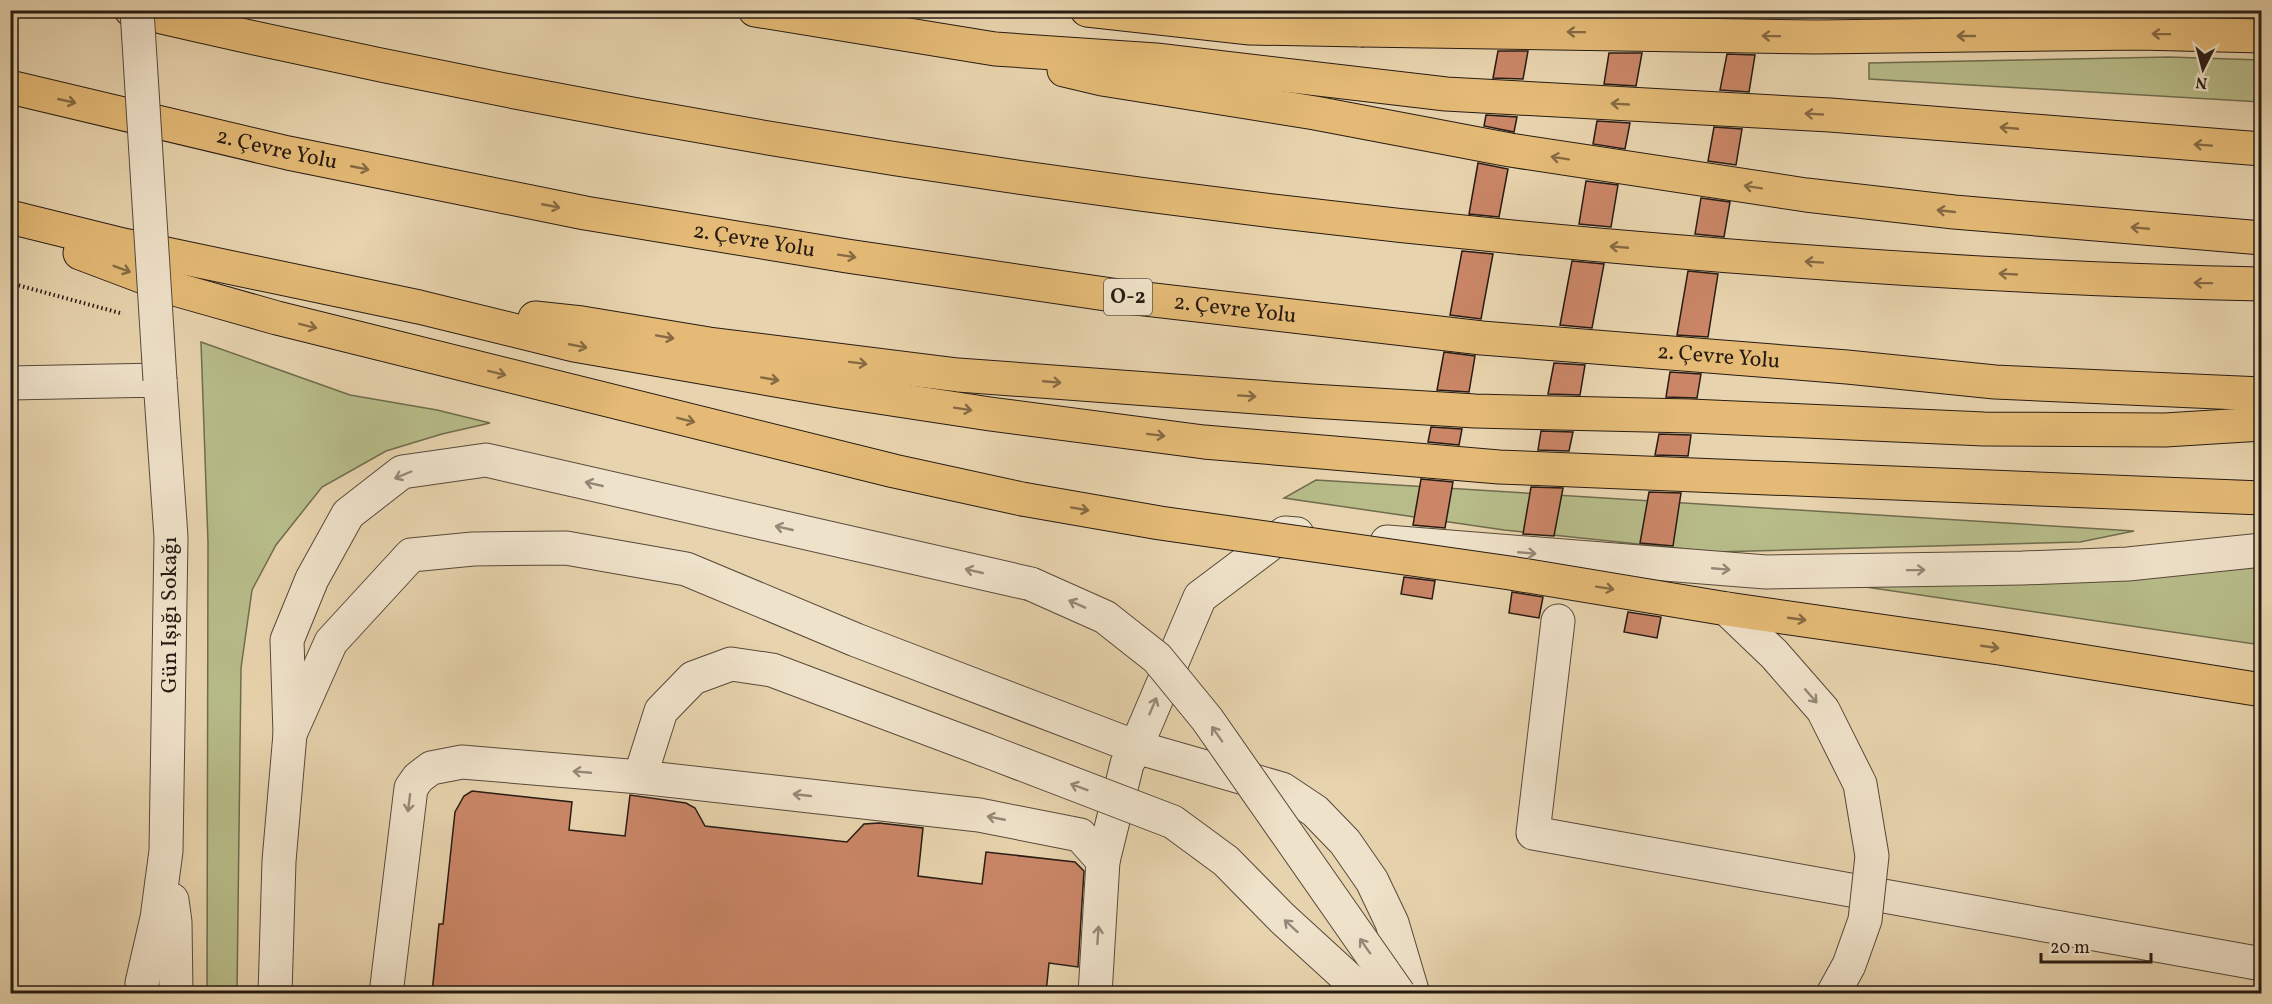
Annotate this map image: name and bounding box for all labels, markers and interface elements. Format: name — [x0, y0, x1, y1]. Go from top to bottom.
one-way arrow — [1567, 26, 1587, 38]
one-way arrow — [2152, 28, 2172, 40]
one-way arrow — [1762, 30, 1782, 42]
one-way arrow — [1957, 30, 1977, 42]
north arrow — [2173, 39, 2233, 99]
text: N — [2194, 70, 2209, 93]
one-way arrow — [58, 96, 77, 108]
one-way arrow — [1610, 98, 1630, 109]
one-way arrow — [1805, 108, 1825, 119]
street label: 2. Çevre Yolu — [213, 121, 340, 178]
one-way arrow — [1999, 122, 2019, 133]
one-way arrow — [2194, 139, 2214, 150]
one-way arrow — [1551, 152, 1570, 163]
one-way arrow — [350, 163, 369, 174]
one-way arrow — [1743, 182, 1763, 193]
one-way arrow — [541, 201, 560, 212]
one-way arrow — [1937, 205, 1957, 216]
street label: 2. Çevre Yolu — [691, 215, 817, 266]
one-way arrow — [2131, 223, 2151, 234]
one-way arrow — [1610, 241, 1630, 252]
one-way arrow — [836, 251, 856, 262]
one-way arrow — [1804, 257, 1824, 268]
one-way arrow — [112, 264, 130, 275]
one-way arrow — [1999, 269, 2019, 280]
one-way arrow — [2194, 277, 2214, 289]
road number: O-2 — [1104, 279, 1152, 315]
street label: 2. Çevre Yolu — [1172, 287, 1298, 332]
one-way arrow — [298, 320, 317, 332]
one-way arrow — [655, 332, 674, 343]
street label: 2. Çevre Yolu — [1656, 336, 1781, 377]
one-way arrow — [568, 341, 587, 352]
one-way arrow — [848, 357, 868, 368]
one-way arrow — [487, 367, 506, 379]
one-way arrow — [760, 374, 780, 385]
one-way arrow — [1042, 377, 1062, 388]
one-way arrow — [1236, 391, 1256, 402]
one-way arrow — [953, 404, 972, 415]
one-way arrow — [677, 414, 696, 426]
one-way arrow — [1146, 430, 1166, 441]
one-way arrow — [395, 470, 413, 481]
one-way arrow — [585, 478, 604, 490]
one-way arrow — [1069, 504, 1089, 515]
one-way arrow — [775, 521, 794, 533]
street label: Gün Işığı Sokağı — [155, 537, 186, 693]
one-way arrow — [1517, 548, 1537, 559]
one-way arrow — [965, 564, 984, 576]
one-way arrow — [1711, 564, 1731, 575]
one-way arrow — [1906, 564, 1926, 576]
one-way arrow — [1594, 583, 1614, 594]
one-way arrow — [1068, 598, 1086, 609]
one-way arrow — [1787, 613, 1807, 624]
one-way arrow — [1980, 641, 2000, 652]
one-way arrow — [1804, 688, 1818, 703]
one-way arrow — [1148, 698, 1160, 716]
one-way arrow — [1211, 727, 1223, 743]
one-way arrow — [572, 766, 592, 777]
one-way arrow — [1070, 781, 1089, 792]
one-way arrow — [793, 789, 812, 800]
one-way arrow — [403, 792, 414, 812]
one-way arrow — [986, 812, 1006, 823]
one-way arrow — [1284, 919, 1299, 933]
one-way arrow — [1093, 926, 1104, 946]
scale bar — [2041, 926, 2150, 964]
text: 20 m — [2050, 936, 2090, 961]
one-way arrow — [1359, 938, 1371, 954]

